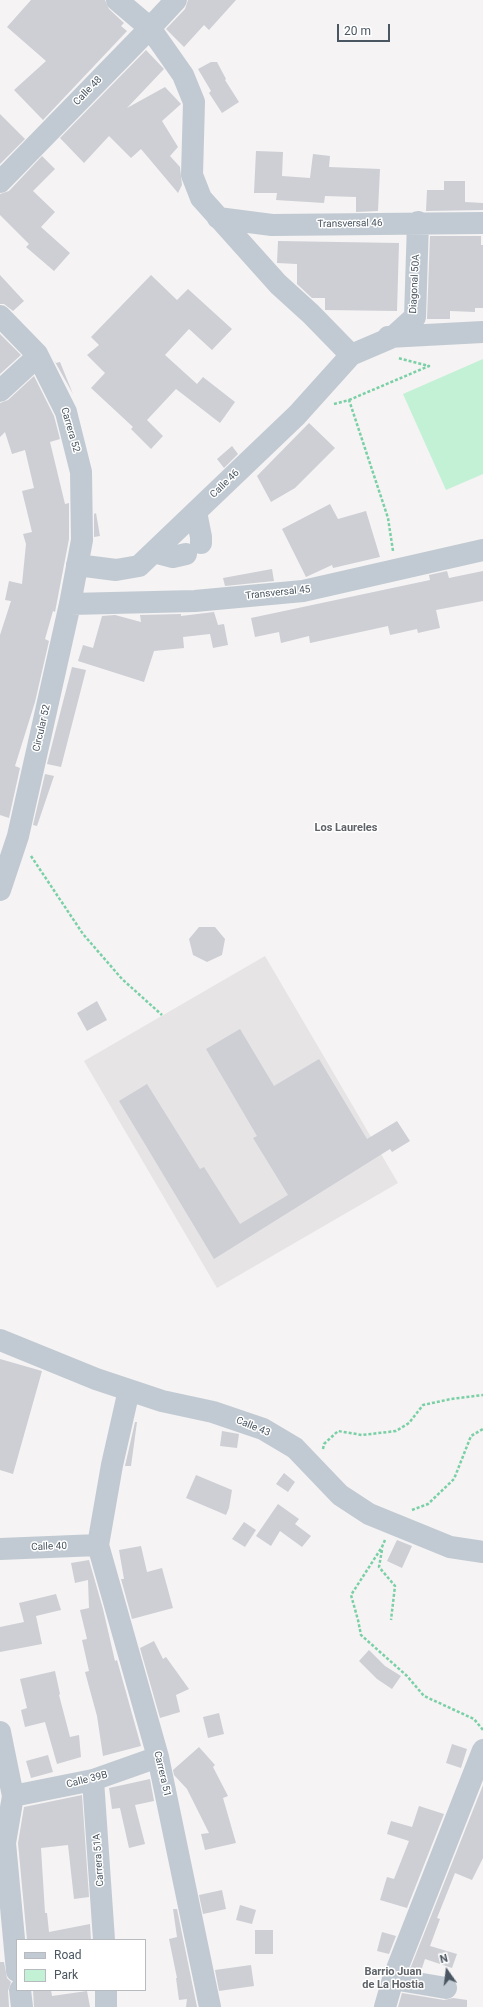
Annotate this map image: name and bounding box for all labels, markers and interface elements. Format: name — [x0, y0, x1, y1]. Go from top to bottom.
scale bar — [339, 16, 392, 42]
text: 20 m — [344, 24, 371, 38]
street label: Calle 48 — [71, 74, 105, 108]
street label: Transversal 46 — [317, 217, 383, 231]
street label: Diagonal 50A — [407, 254, 423, 314]
street label: Carrera 52 — [58, 406, 82, 454]
street label: Calle 46 — [208, 467, 242, 501]
street label: Transversal 45 — [245, 584, 311, 602]
street label: Circular 52 — [31, 703, 53, 753]
district label: Los Laureles — [315, 821, 377, 835]
street label: Calle 43 — [234, 1415, 272, 1439]
street label: Calle 40 — [31, 1540, 67, 1554]
street label: Carrera 51 — [151, 1750, 173, 1798]
street label: Calle 39B — [65, 1769, 109, 1791]
street label: Carrera 51A — [91, 1833, 107, 1887]
legend — [16, 1939, 146, 1991]
text: Road — [54, 1948, 82, 1962]
north arrow — [427, 1951, 467, 1991]
text: N — [439, 1952, 449, 1966]
district label: Barrio Juan de La Hostia — [362, 1965, 424, 1991]
text: Park — [54, 1968, 78, 1982]

